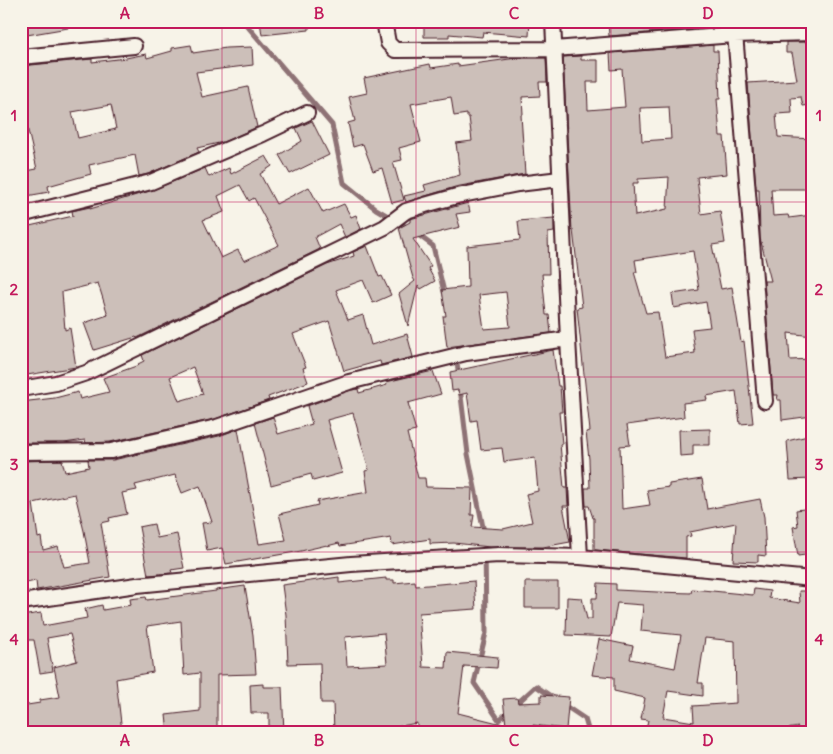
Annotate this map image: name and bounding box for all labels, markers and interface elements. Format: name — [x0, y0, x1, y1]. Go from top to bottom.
text: A — [120, 3, 130, 23]
text: B — [314, 3, 325, 23]
text: C — [509, 3, 520, 23]
text: D — [702, 3, 714, 23]
text: 1 — [11, 105, 17, 125]
text: 1 — [816, 105, 822, 125]
text: 2 — [10, 279, 19, 299]
text: 2 — [815, 279, 824, 299]
text: 3 — [9, 454, 19, 474]
text: 3 — [814, 454, 824, 474]
text: 4 — [9, 629, 19, 649]
text: 4 — [814, 629, 824, 649]
text: A — [120, 730, 130, 750]
text: B — [314, 730, 325, 750]
text: C — [509, 730, 520, 750]
text: D — [702, 730, 714, 750]

